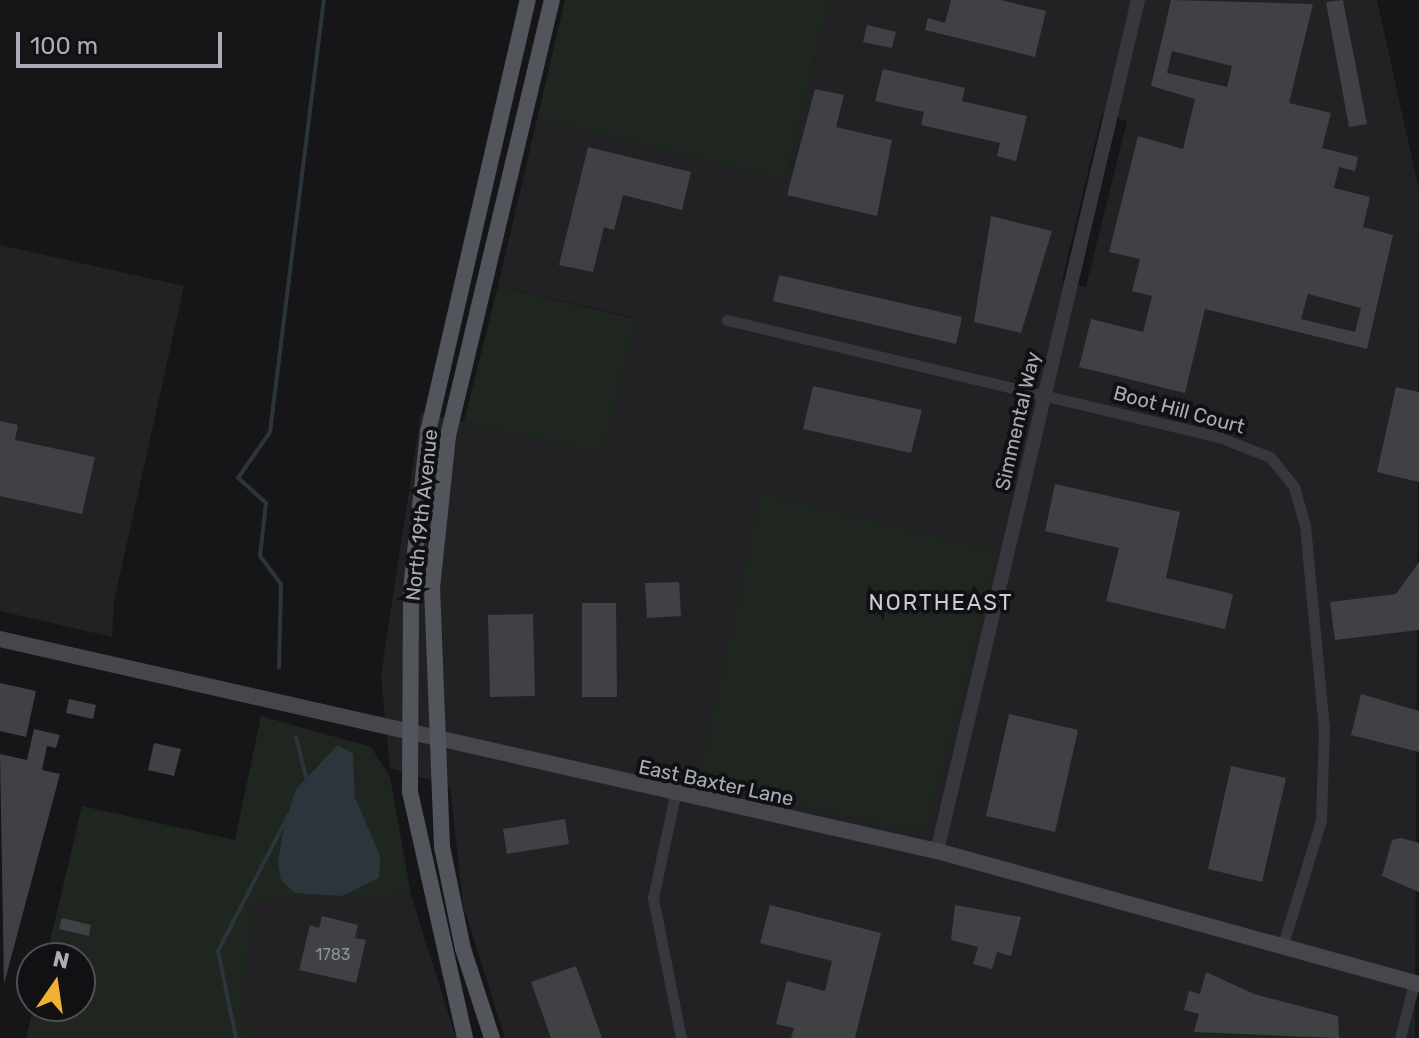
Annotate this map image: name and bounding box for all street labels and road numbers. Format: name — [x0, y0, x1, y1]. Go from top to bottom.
street label: Simmental Way — [990, 349, 1046, 493]
street label: Boot Hill Court — [1111, 381, 1247, 439]
street label: North 19th Avenue — [401, 428, 443, 602]
street label: East Baxter Lane — [636, 755, 796, 811]

